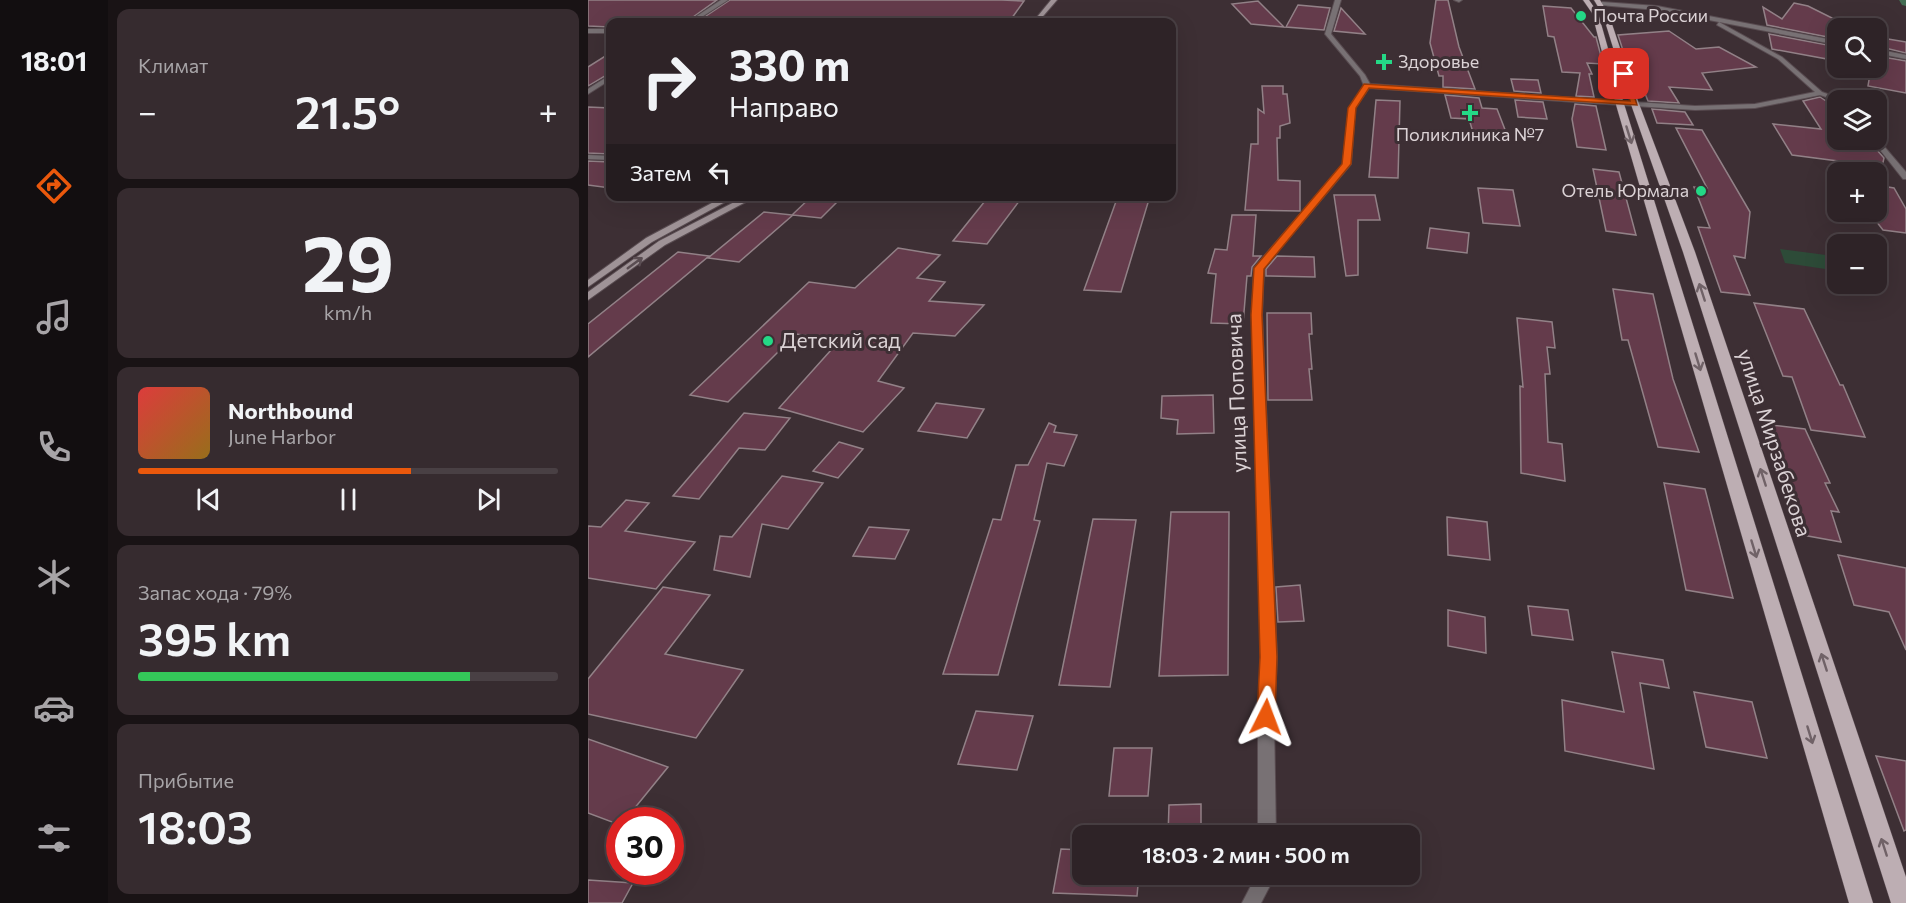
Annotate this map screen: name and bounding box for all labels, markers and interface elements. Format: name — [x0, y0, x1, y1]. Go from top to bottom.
place label: Почта России — [1593, 4, 1708, 26]
marker: Почта России — [1574, 9, 1588, 23]
map controls — [1827, 18, 1887, 294]
button: search — [1827, 18, 1887, 78]
text: 330 m — [729, 38, 850, 90]
icon: right — [630, 42, 708, 120]
text: 18:01 — [21, 44, 87, 77]
pin — [1598, 48, 1649, 99]
place label: Здоровье — [1398, 50, 1479, 72]
text: Климат — [138, 53, 208, 77]
marker: Здоровье — [1375, 53, 1393, 71]
icon: arrive — [1607, 57, 1640, 90]
text: 21.5° — [295, 83, 400, 138]
text: − — [138, 90, 157, 131]
text: + — [539, 90, 558, 131]
text: Направо — [729, 90, 839, 123]
button: layers — [1827, 90, 1887, 150]
marker: Поликлиника №7 — [1461, 104, 1479, 122]
place label: Поликлиника №7 — [1396, 123, 1544, 145]
one-way arrow — [1624, 125, 1635, 144]
icon: left — [703, 156, 736, 189]
text: Затем — [630, 159, 691, 186]
button: + — [1827, 162, 1887, 222]
icon: directions — [33, 165, 75, 207]
place label: Отель Юрмала — [1561, 179, 1689, 201]
marker: Отель Юрмала — [1694, 184, 1708, 198]
text: 29 — [302, 213, 394, 308]
button: − — [1827, 234, 1887, 294]
one-way arrow — [627, 257, 643, 269]
one-way arrow — [1696, 283, 1707, 301]
icon: music — [33, 296, 75, 338]
text: km/h — [324, 300, 372, 324]
street label: улица Поповича — [1220, 313, 1251, 473]
place label: Детский сад — [780, 327, 901, 352]
marker: Детский сад — [761, 334, 775, 348]
street label: улица Мирзабекова — [1733, 345, 1818, 540]
one-way arrow — [1693, 352, 1704, 371]
text: Northbound — [228, 397, 353, 424]
text: June Harbor — [228, 424, 336, 448]
icon: phone — [33, 426, 75, 468]
one-way arrow — [1757, 468, 1768, 487]
icon: previous — [192, 483, 225, 516]
icon: pause — [332, 483, 365, 516]
icon: next — [472, 483, 505, 516]
one-way arrow — [1749, 539, 1760, 558]
icon: climate — [33, 556, 75, 598]
text: Запас хода · 79% — [138, 580, 292, 604]
text: 395 km — [138, 610, 291, 665]
one-way arrow — [1817, 653, 1828, 672]
position arrow — [1234, 685, 1298, 749]
icon: car — [33, 687, 75, 729]
one-way arrow — [1805, 726, 1816, 745]
text: Прибытие — [138, 768, 234, 792]
text: 18:03 — [138, 798, 253, 853]
speed limit sign: 30 — [606, 807, 684, 885]
icon: filters — [33, 817, 75, 859]
one-way arrow — [1878, 838, 1889, 857]
text: 18:03 · 2 мин · 500 m — [1142, 841, 1350, 868]

